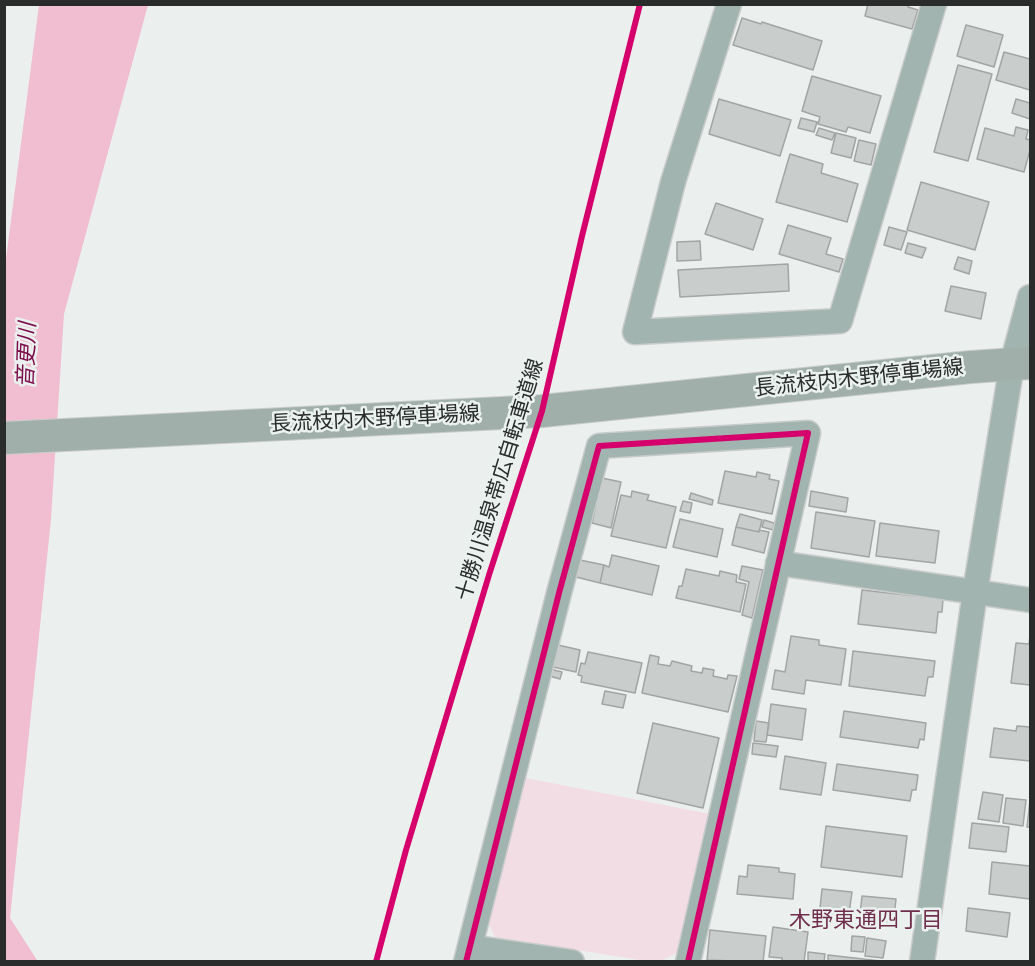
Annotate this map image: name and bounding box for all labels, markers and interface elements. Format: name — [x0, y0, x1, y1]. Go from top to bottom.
water label: 音更川 — [13, 322, 41, 388]
street label: 長流枝内木野停車場線 — [753, 354, 965, 402]
street label: 十勝川温泉帯広自転車道線 — [451, 356, 549, 604]
street label: 長流枝内木野停車場線 — [269, 401, 481, 437]
district label: 木野東通四丁目 — [789, 907, 943, 933]

